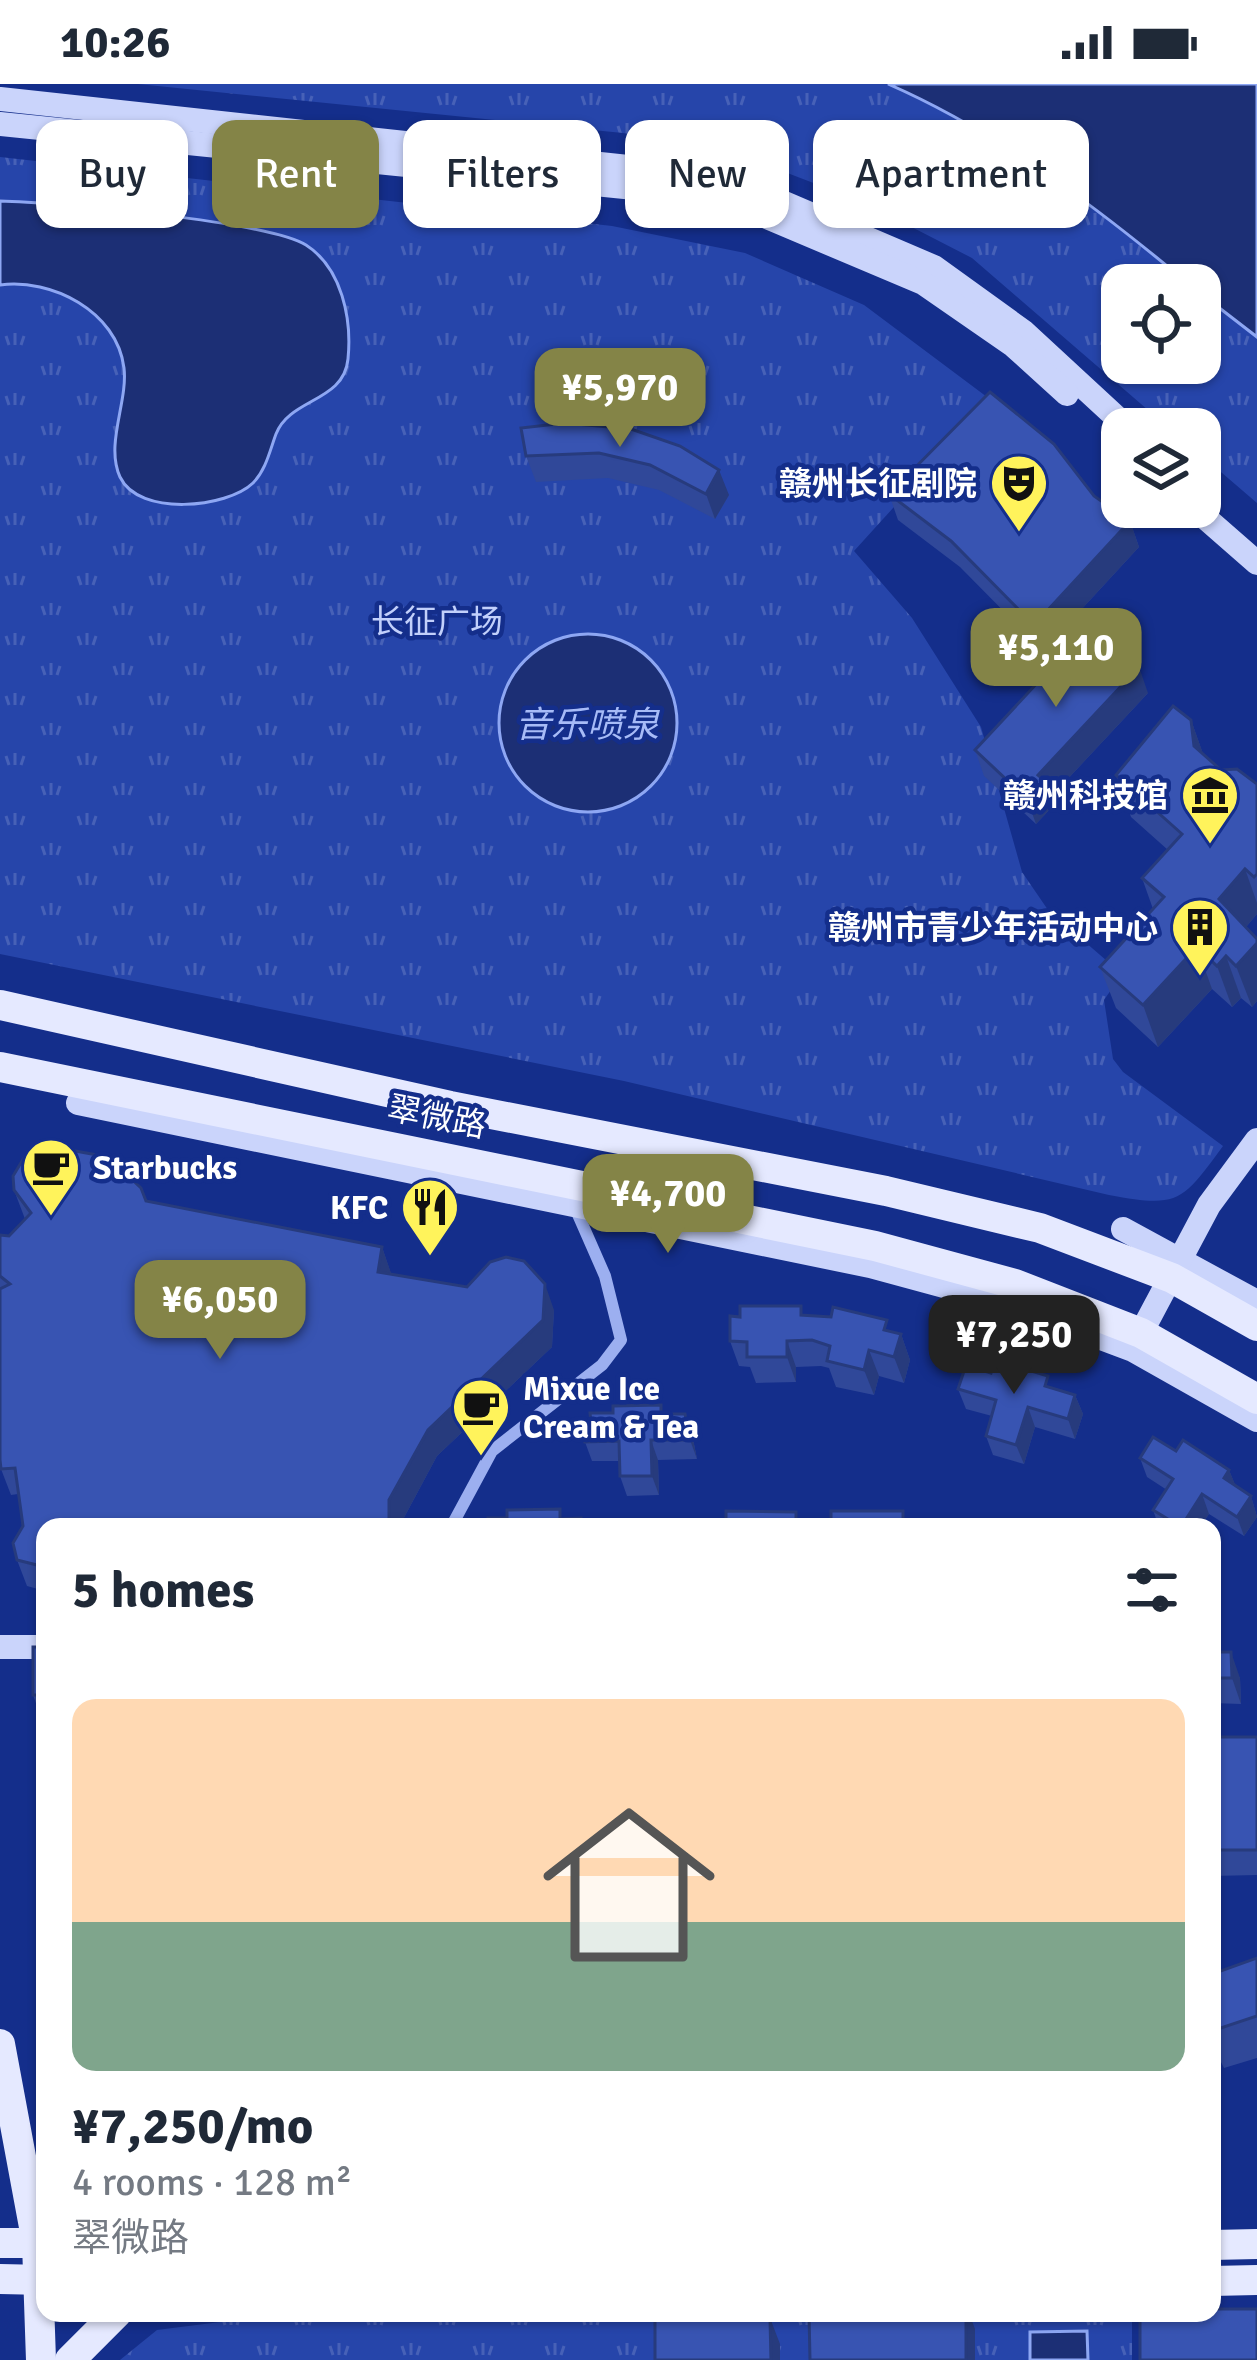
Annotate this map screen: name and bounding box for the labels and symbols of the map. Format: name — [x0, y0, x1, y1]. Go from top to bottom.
pin: ¥5,970 — [522, 348, 718, 450]
theatre icon: 赣州长征剧院 — [988, 452, 1050, 534]
place label: 赣州长征剧院 — [779, 464, 977, 505]
park label: 长征广场 — [371, 602, 503, 643]
pin: ¥5,110 — [958, 608, 1154, 710]
water label: 音乐喷泉 — [515, 703, 660, 748]
museum icon: 赣州科技馆 — [1179, 764, 1241, 846]
place label: 赣州科技馆 — [1003, 776, 1168, 817]
building icon: 赣州市青少年活动中心 — [1169, 896, 1231, 978]
place label: 赣州市青少年活动中心 — [828, 908, 1158, 949]
street label: 翠微路 — [384, 1088, 489, 1147]
cafe icon: Starbucks — [20, 1136, 82, 1218]
place label: Starbucks — [93, 1148, 237, 1189]
pin: ¥4,700 — [570, 1154, 766, 1256]
restaurant icon: KFC — [399, 1176, 461, 1258]
place label: KFC — [330, 1188, 388, 1229]
pin: ¥6,050 — [122, 1260, 318, 1362]
pin: ¥7,250 — [916, 1295, 1112, 1397]
place label: Mixue Ice Cream & Tea — [523, 1369, 699, 1448]
cafe icon: Mixue Ice Cream & Tea — [450, 1376, 512, 1458]

